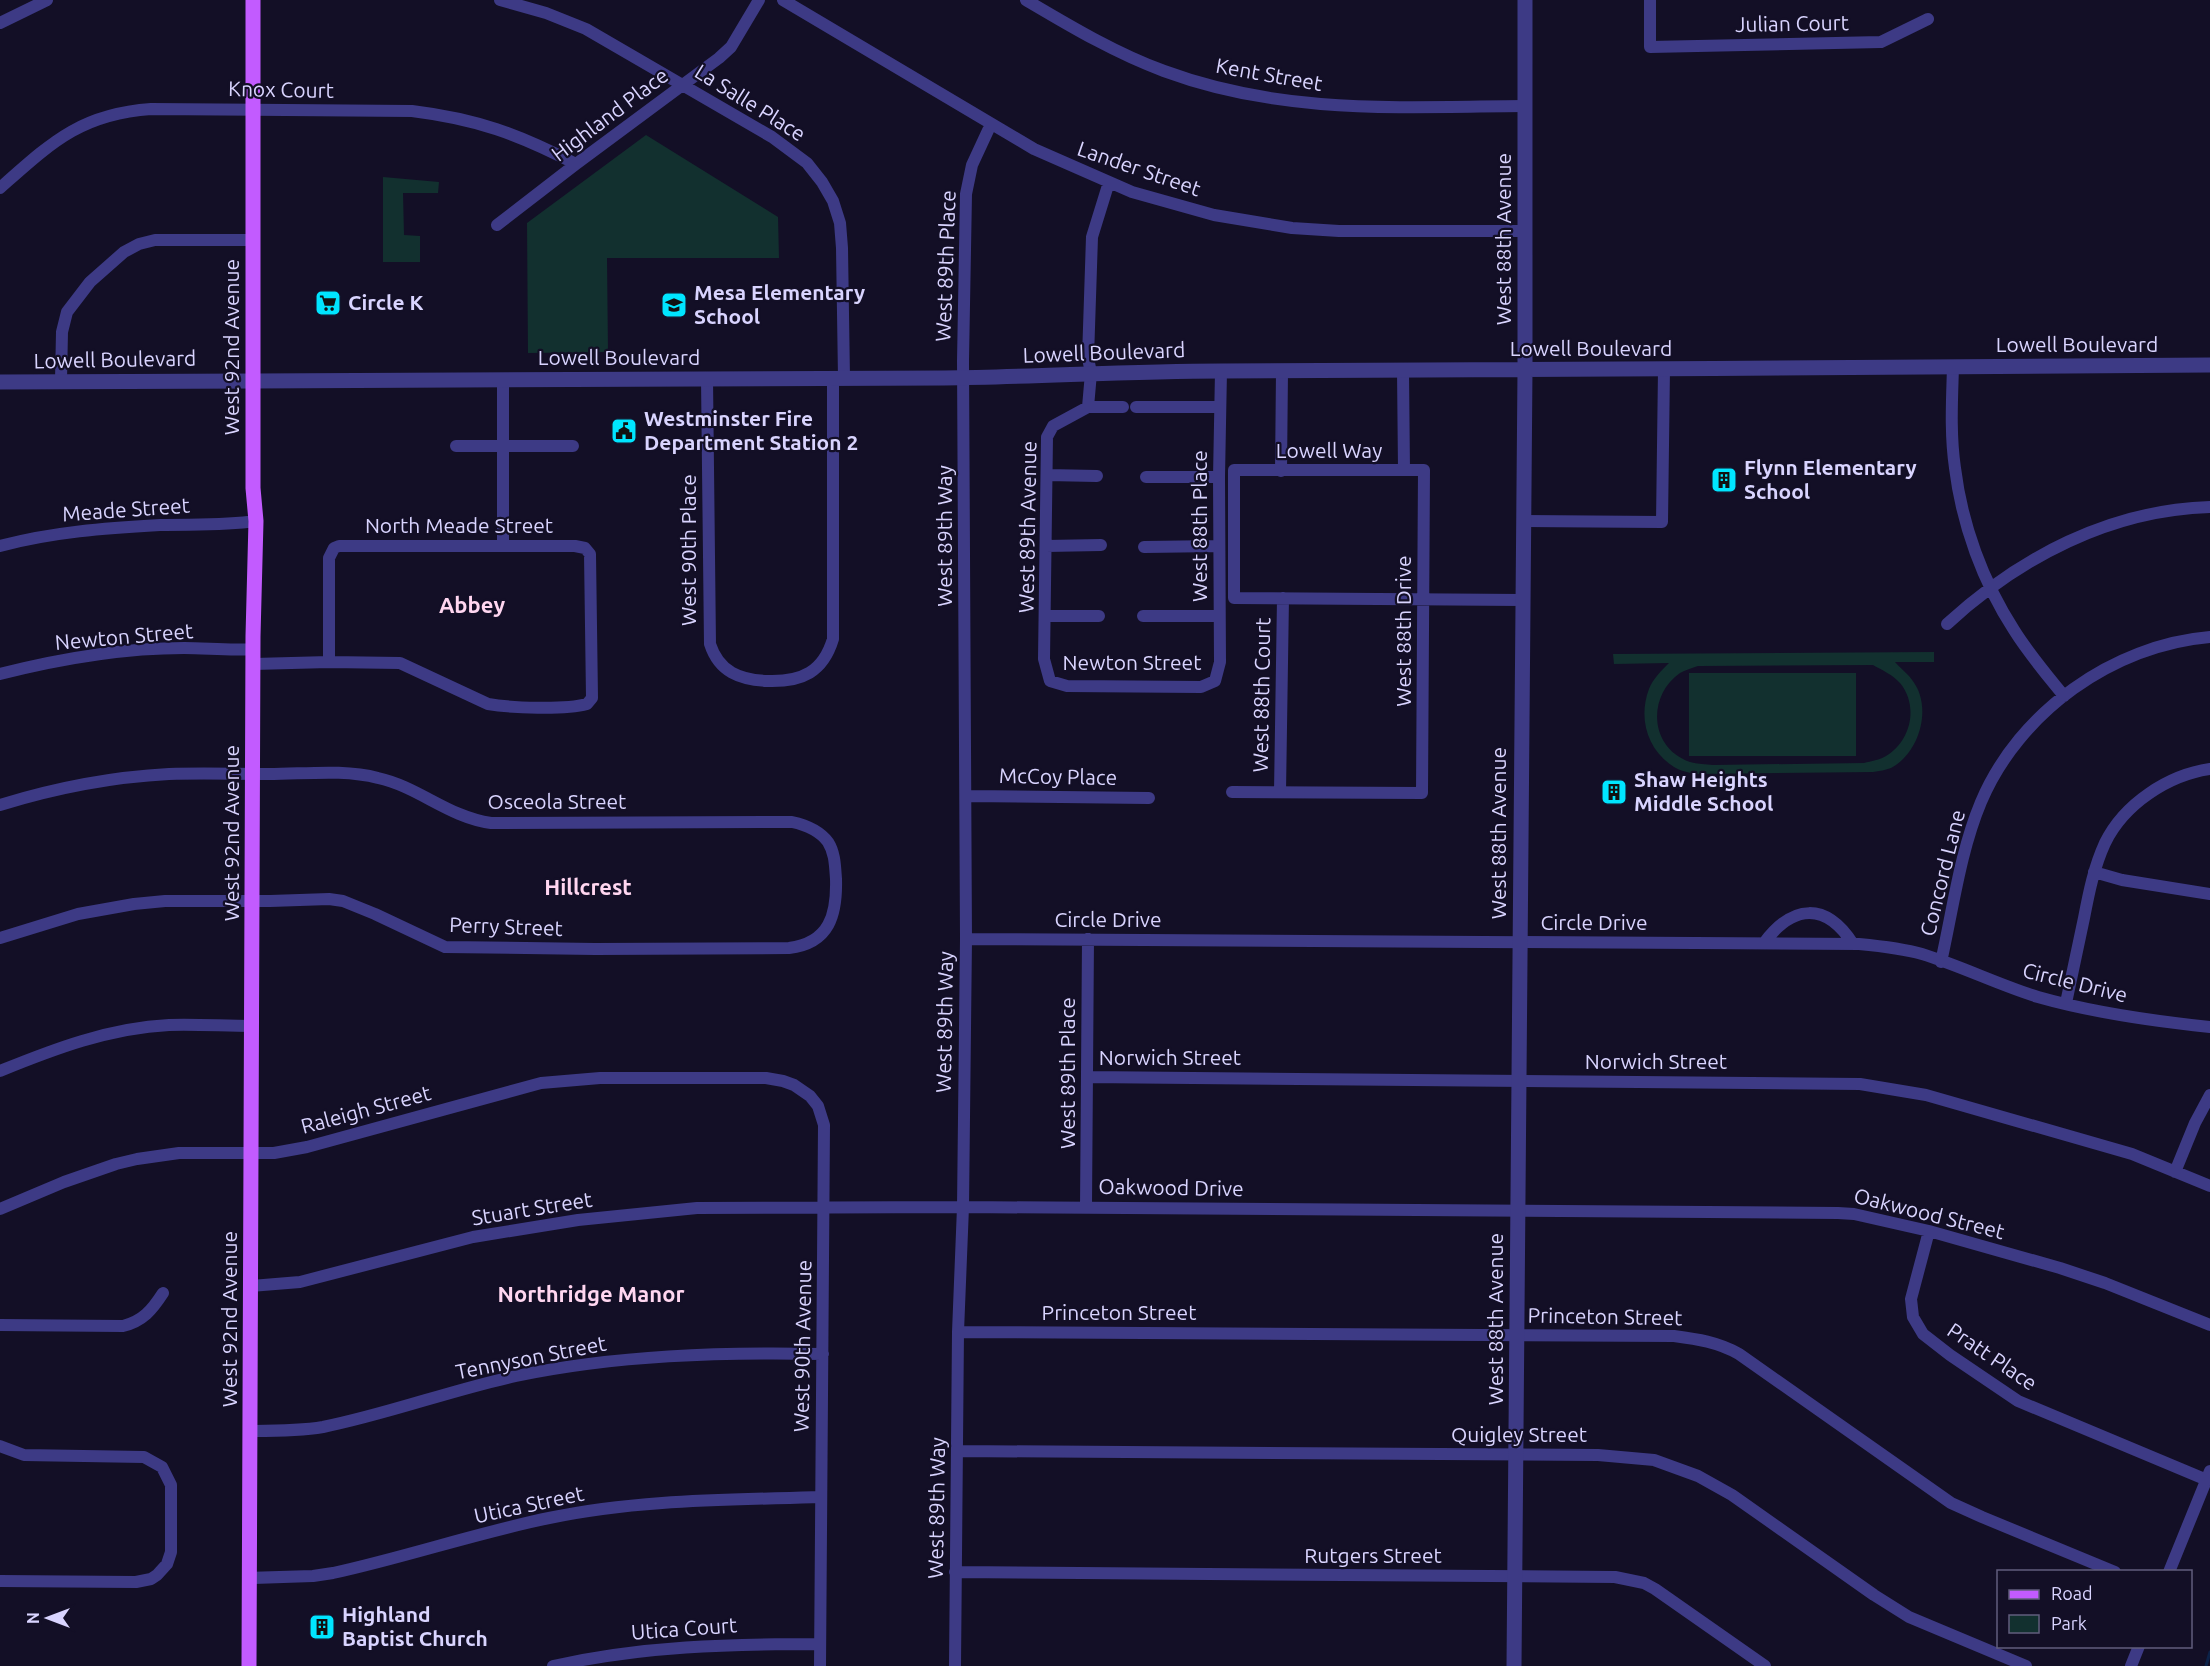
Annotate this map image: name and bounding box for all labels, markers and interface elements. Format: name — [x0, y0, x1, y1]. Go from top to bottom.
street label: Julian Court — [1735, 10, 1849, 36]
street label: Kent Street — [1214, 53, 1324, 95]
street label: La Salle Place — [691, 59, 810, 146]
street label: Highland Place — [547, 63, 672, 166]
street label: Knox Court — [228, 76, 334, 102]
street label: Lander Street — [1075, 136, 1204, 200]
street label: West 88th Avenue — [1491, 153, 1515, 325]
street label: West 89th Place — [930, 190, 960, 342]
street label: West 92nd Avenue — [219, 259, 243, 435]
place label: Mesa Elementary School — [694, 280, 865, 328]
supermarket icon: Circle K — [313, 288, 343, 318]
place label: Circle K — [348, 290, 423, 314]
school or university icon: Mesa Elementary School — [659, 290, 689, 320]
street label: Lowell Boulevard — [1996, 332, 2158, 356]
street label: Lowell Boulevard — [1510, 336, 1672, 360]
street label: Lowell Boulevard — [1022, 337, 1186, 367]
street label: Lowell Boulevard — [538, 345, 700, 369]
street label: Lowell Boulevard — [33, 346, 196, 372]
place label: Westminster Fire Department Station 2 — [644, 406, 858, 454]
public building icon: Westminster Fire Department Station 2 — [609, 416, 639, 446]
street label: Lowell Way — [1276, 438, 1382, 462]
street label: West 89th Avenue — [1013, 441, 1041, 613]
street label: West 88th Place — [1187, 450, 1211, 602]
place label: Flynn Elementary School — [1744, 455, 1917, 503]
street label: West 89th Way — [932, 465, 956, 607]
building icon: Flynn Elementary School — [1709, 465, 1739, 495]
street label: West 90th Place — [676, 474, 700, 626]
street label: Meade Street — [61, 493, 191, 525]
street label: North Meade Street — [365, 513, 553, 537]
street label: West 88th Drive — [1391, 555, 1415, 707]
district label: Abbey — [439, 592, 505, 617]
street label: West 88th Court — [1248, 617, 1274, 773]
street label: Newton Street — [54, 618, 194, 654]
street label: Newton Street — [1063, 650, 1201, 674]
street label: West 92nd Avenue — [219, 745, 243, 921]
street label: West 88th Avenue — [1486, 747, 1510, 919]
street label: McCoy Place — [999, 763, 1117, 789]
place label: Shaw Heights Middle School — [1634, 767, 1773, 815]
building icon: Shaw Heights Middle School — [1599, 777, 1629, 807]
street label: Osceola Street — [488, 789, 626, 813]
street label: Concord Lane — [1915, 807, 1969, 938]
district label: Hillcrest — [544, 874, 632, 899]
street label: Circle Drive — [1054, 907, 1162, 931]
street label: Circle Drive — [1540, 910, 1648, 934]
street label: Perry Street — [449, 912, 563, 940]
street label: West 89th Way — [931, 951, 957, 1093]
street label: Circle Drive — [2020, 957, 2130, 1007]
street label: West 89th Place — [1055, 997, 1079, 1149]
street label: Norwich Street — [1099, 1045, 1241, 1069]
street label: Norwich Street — [1585, 1049, 1727, 1073]
street label: Raleigh Street — [298, 1080, 433, 1138]
street label: Oakwood Drive — [1098, 1174, 1244, 1200]
street label: Oakwood Street — [1851, 1183, 2007, 1243]
street label: Stuart Street — [470, 1187, 594, 1229]
street label: West 92nd Avenue — [217, 1231, 241, 1407]
street label: West 88th Avenue — [1483, 1233, 1507, 1405]
street label: West 90th Avenue — [788, 1260, 816, 1432]
district label: Northridge Manor — [498, 1281, 684, 1306]
street label: Princeton Street — [1042, 1300, 1196, 1324]
street label: Princeton Street — [1527, 1303, 1683, 1329]
street label: Pratt Place — [1943, 1317, 2042, 1395]
street label: Tennyson Street — [453, 1331, 608, 1383]
street label: Quigley Street — [1451, 1422, 1587, 1446]
street label: West 89th Way — [923, 1437, 949, 1579]
street label: Utica Street — [472, 1481, 586, 1527]
street label: Rutgers Street — [1304, 1543, 1442, 1567]
legend — [1997, 1570, 2192, 1648]
text: Road — [2051, 1583, 2093, 1603]
north arrow — [18, 1588, 78, 1648]
place label: Highland Baptist Church — [342, 1602, 488, 1650]
text: N — [24, 1612, 42, 1624]
building icon: Highland Baptist Church — [307, 1612, 337, 1642]
street label: Utica Court — [630, 1612, 738, 1644]
text: Park — [2051, 1613, 2087, 1633]

